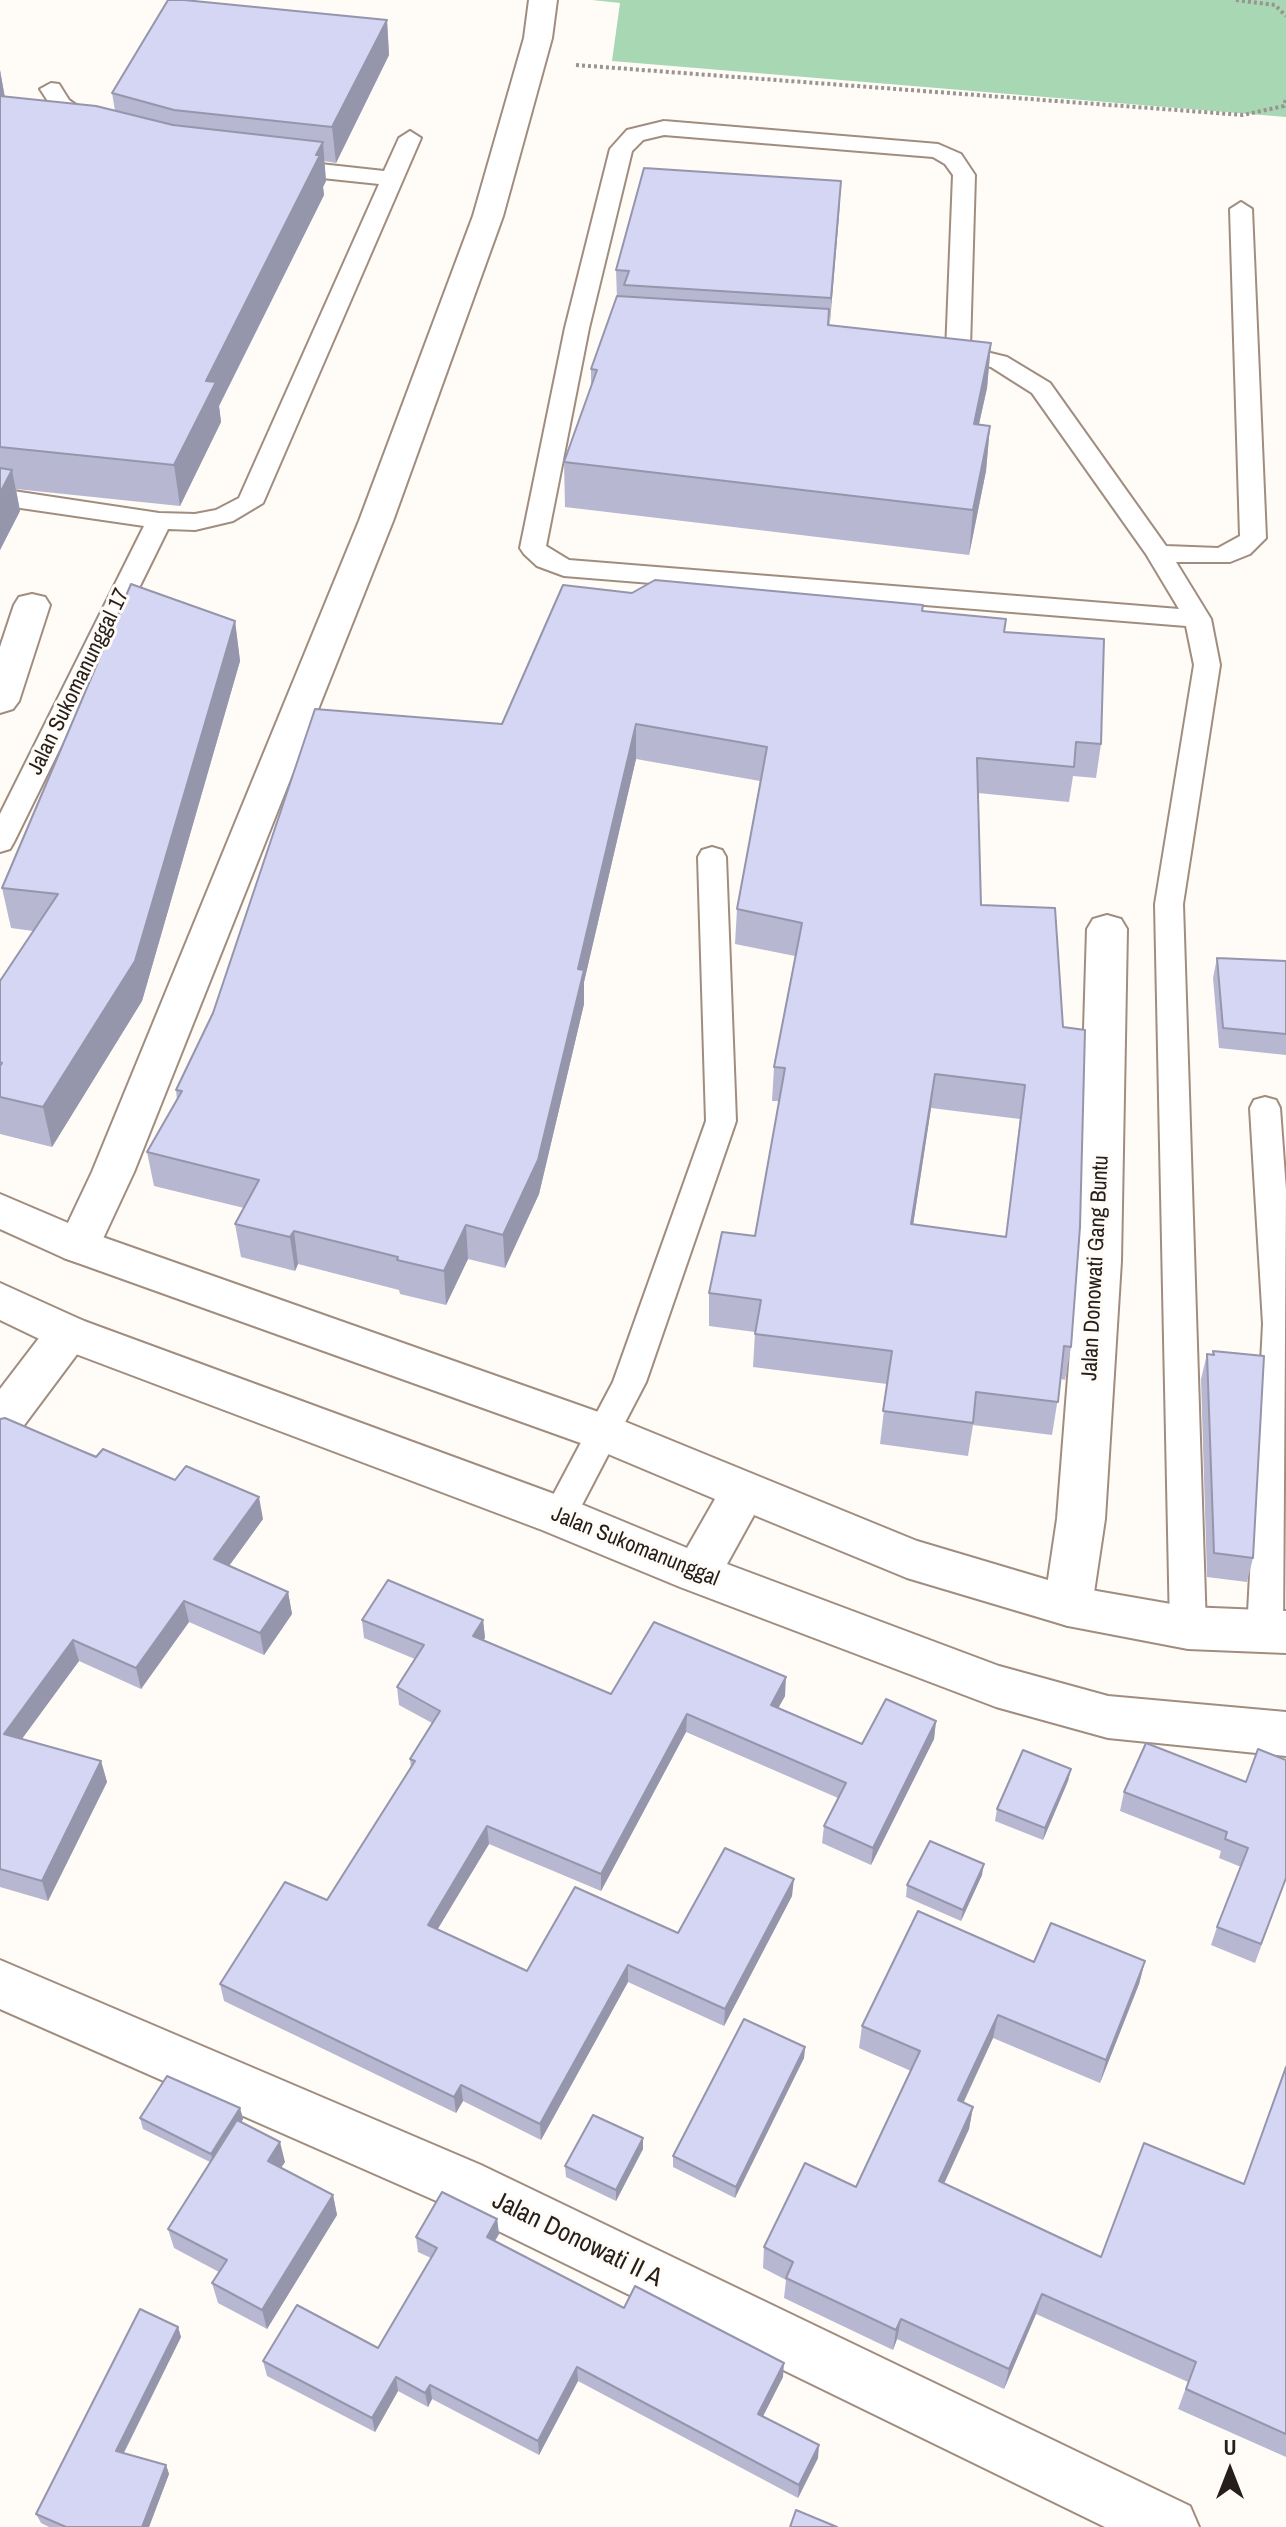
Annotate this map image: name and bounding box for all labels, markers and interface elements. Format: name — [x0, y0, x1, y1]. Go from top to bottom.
street label: Jalan Sukomanunggal 17 — [23, 585, 135, 779]
street label: Jalan Donowati Gang Buntu — [1077, 1155, 1115, 1381]
street label: Jalan Sukomanunggal — [547, 1501, 723, 1593]
street label: Jalan Donowati II A — [487, 2185, 667, 2295]
north arrow — [1190, 2431, 1270, 2511]
text: U — [1223, 2432, 1237, 2462]

